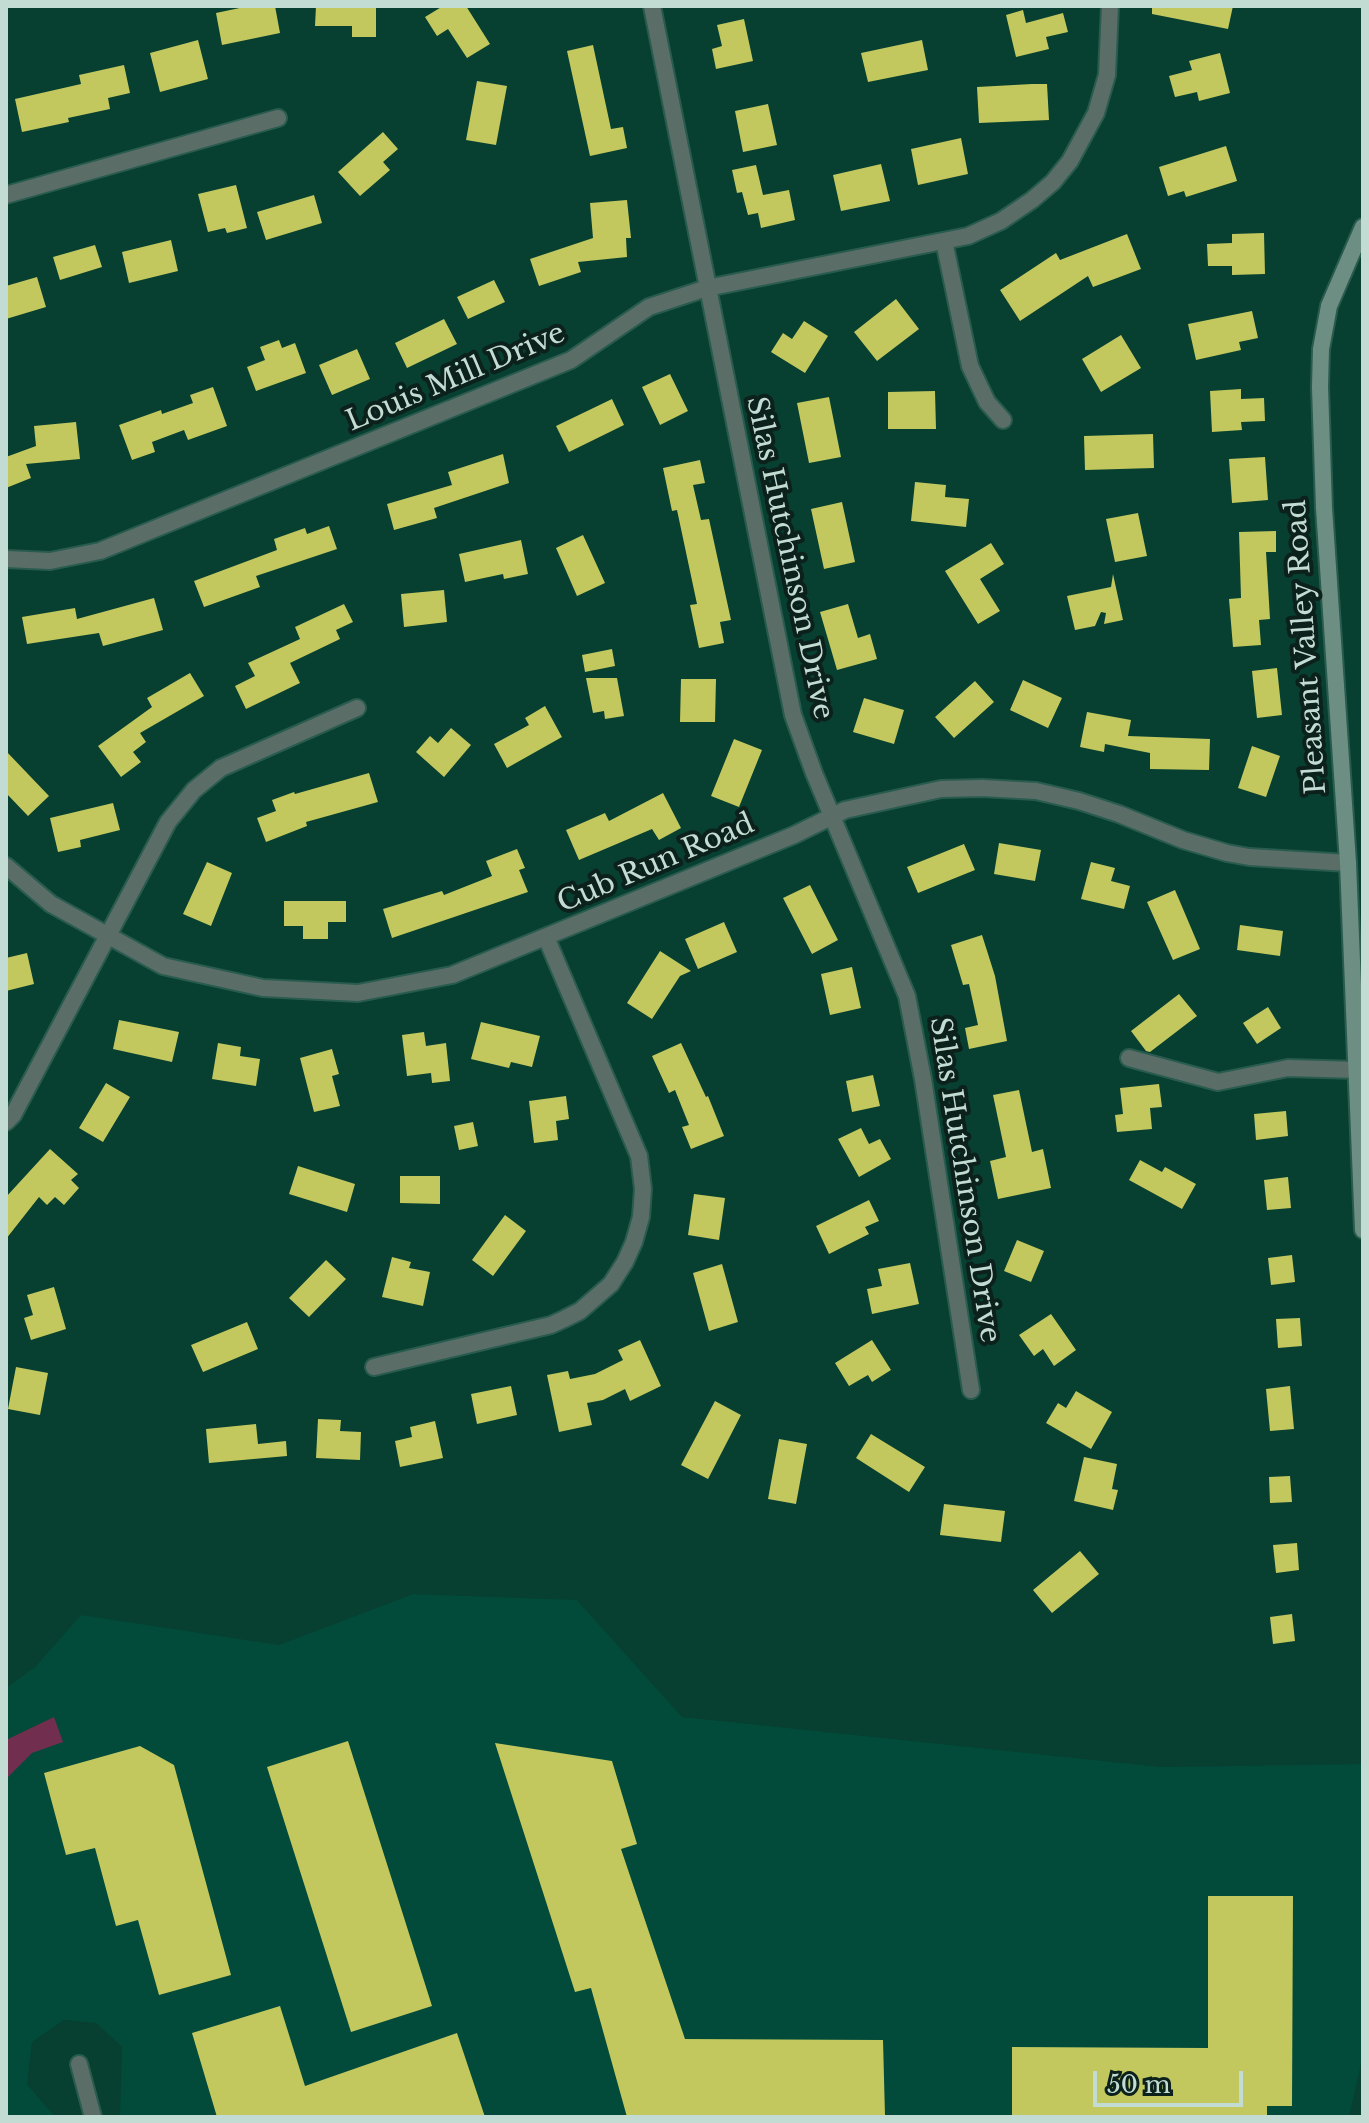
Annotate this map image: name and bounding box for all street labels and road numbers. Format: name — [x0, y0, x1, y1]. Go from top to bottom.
street label: Louis Mill Drive — [342, 317, 570, 439]
street label: Silas Hutchinson Drive — [738, 394, 840, 722]
street label: Pleasant Valley Road — [1280, 499, 1334, 795]
street label: Cub Run Road — [553, 807, 759, 921]
street label: Silas Hutchinson Drive — [922, 1015, 1006, 1345]

